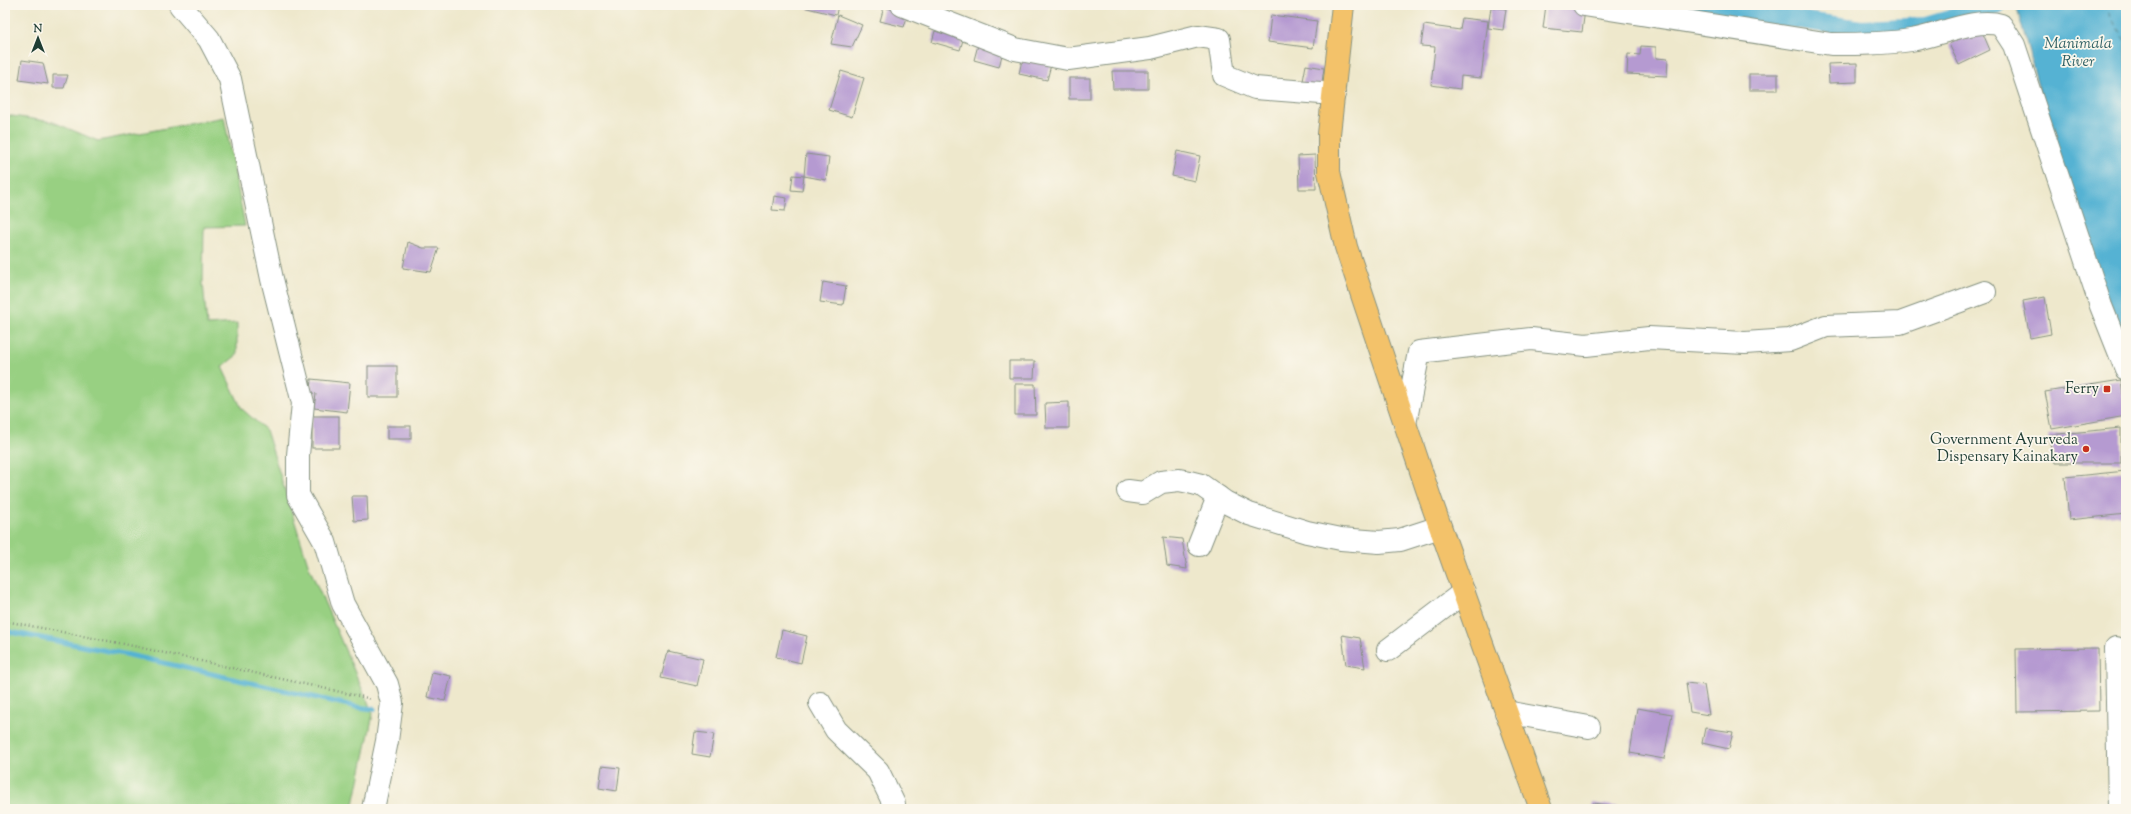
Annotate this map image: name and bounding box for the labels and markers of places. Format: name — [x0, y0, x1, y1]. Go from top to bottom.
place label: Ferry — [2065, 379, 2100, 400]
marker: Ferry — [2102, 384, 2112, 394]
place label: Government Ayurveda Dispensary Kainakary — [1930, 430, 2079, 468]
marker: Government Ayurveda Dispensary Kainakary — [2081, 444, 2091, 454]

